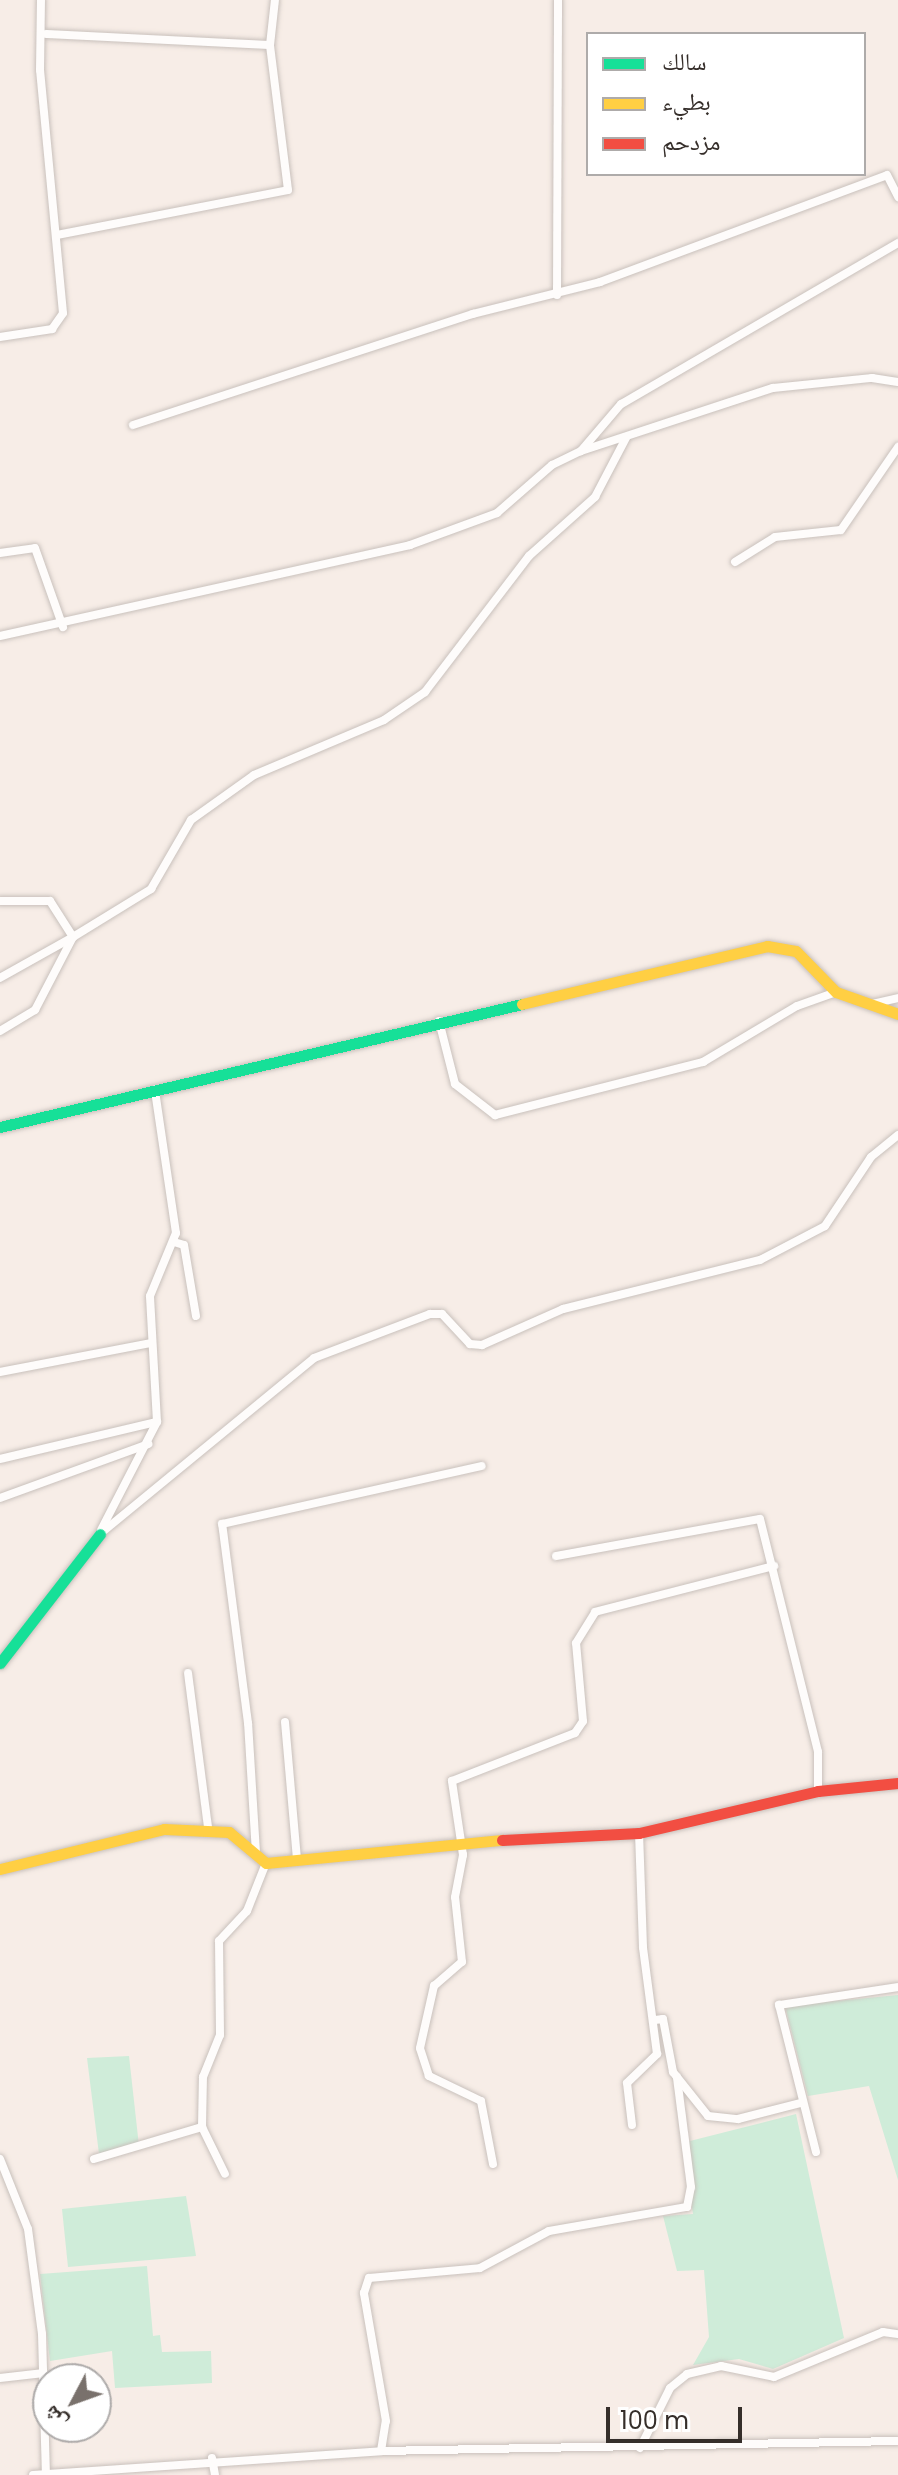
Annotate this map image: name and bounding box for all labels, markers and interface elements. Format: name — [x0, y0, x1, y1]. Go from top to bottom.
legend — [586, 32, 866, 176]
text: سالك — [662, 45, 707, 78]
text: بطيء — [662, 85, 711, 118]
text: مزدحم — [662, 125, 721, 158]
north arrow — [32, 2363, 112, 2443]
scale bar — [610, 2391, 746, 2441]
text: ش — [36, 2399, 74, 2437]
text: 100 m — [620, 2404, 689, 2437]

